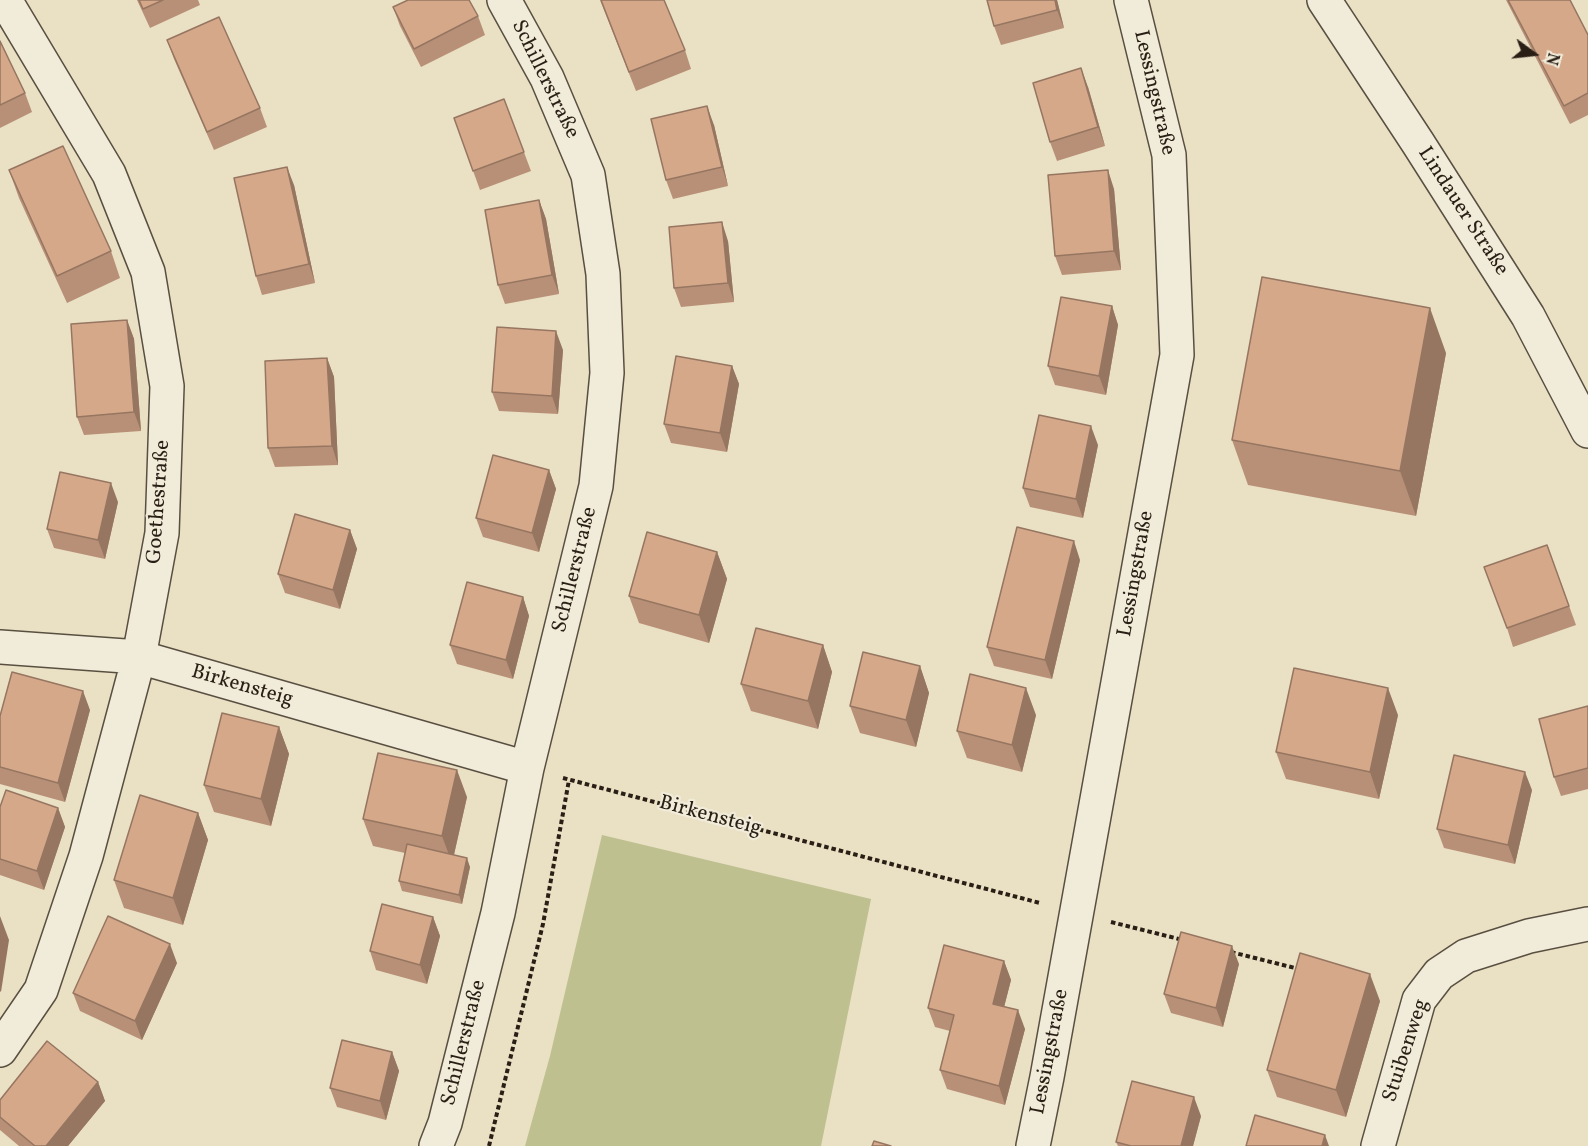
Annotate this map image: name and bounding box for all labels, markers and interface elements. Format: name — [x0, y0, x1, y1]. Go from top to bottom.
street label: Schillerstraße — [504, 17, 584, 143]
north arrow — [1504, 24, 1564, 84]
street label: Lessingstraße — [1126, 28, 1180, 158]
text: N — [1539, 50, 1564, 67]
street label: Lindauer Straße — [1411, 143, 1513, 281]
street label: Goethestraße — [143, 439, 177, 565]
street label: Schillerstraße — [548, 504, 604, 636]
street label: Lessingstraße — [1114, 509, 1160, 639]
street label: Birkensteig — [188, 660, 296, 714]
street label: Birkensteig — [656, 791, 764, 843]
street label: Schillerstraße — [437, 977, 493, 1109]
street label: Lessingstraße — [1026, 987, 1076, 1117]
street label: Stuibenweg — [1378, 996, 1436, 1106]

